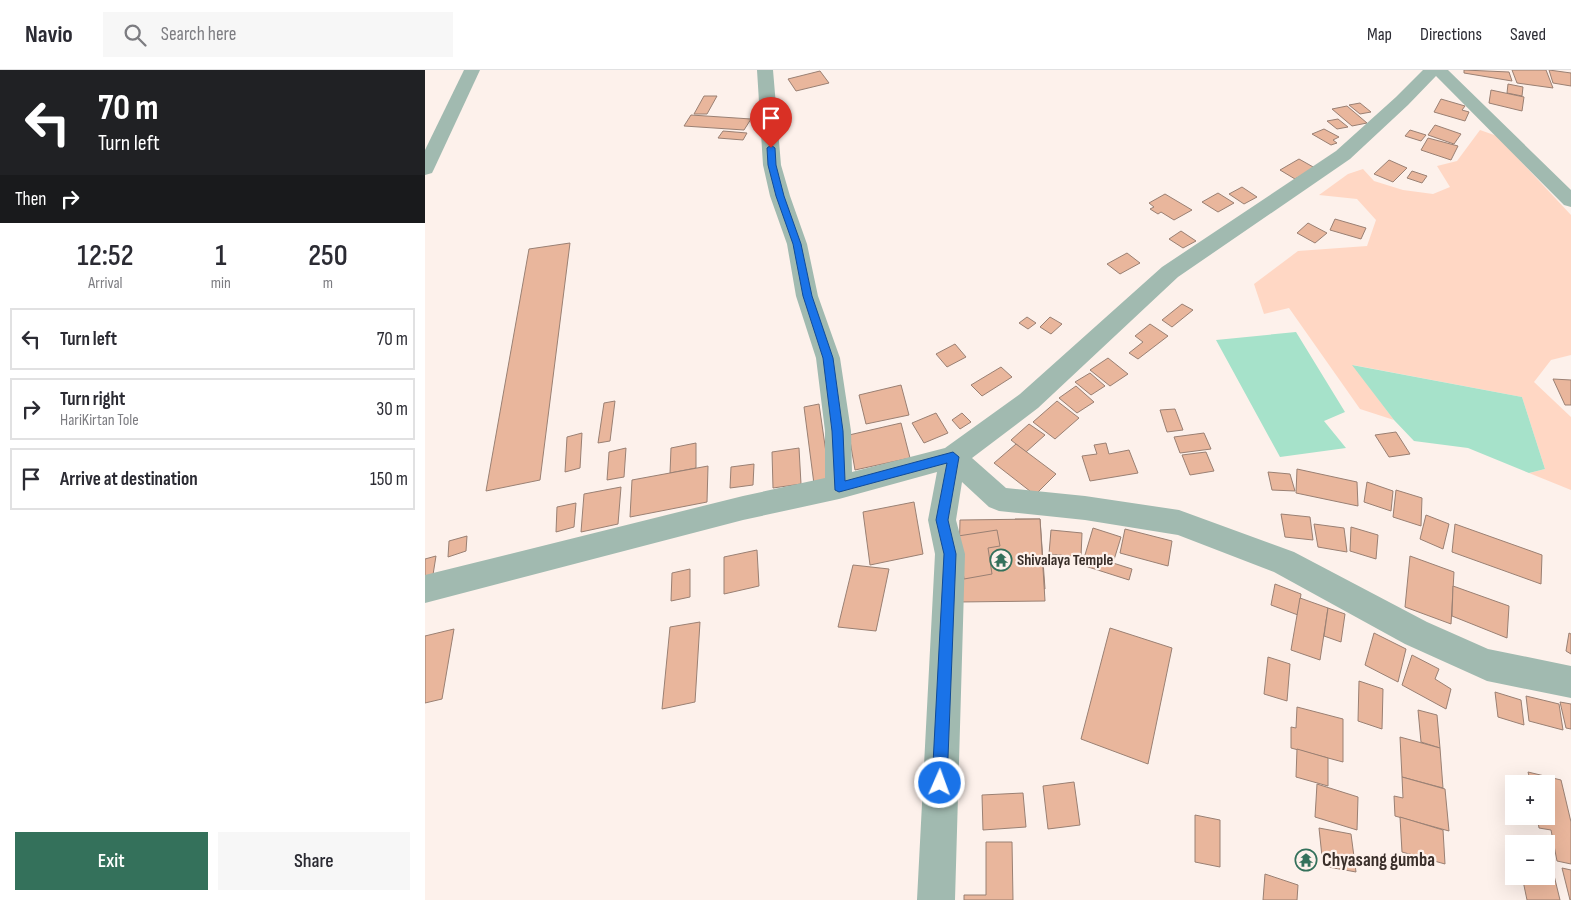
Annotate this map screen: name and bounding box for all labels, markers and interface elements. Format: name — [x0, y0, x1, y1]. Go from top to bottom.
search box — [103, 12, 453, 57]
text: Navio — [25, 20, 73, 49]
icon: search — [121, 21, 149, 49]
text: Search here — [161, 23, 236, 46]
text: Map — [1367, 24, 1392, 45]
text: Directions — [1420, 24, 1482, 45]
text: Saved — [1510, 24, 1546, 45]
text: 70 m — [98, 87, 158, 130]
icon: left — [15, 90, 80, 155]
pin — [750, 97, 792, 148]
icon: arrive — [757, 104, 785, 132]
text: Turn left — [98, 130, 160, 157]
icon: right — [56, 185, 84, 213]
text: Then — [15, 188, 46, 211]
text: 12:52 — [77, 238, 133, 274]
text: 1 — [215, 238, 226, 274]
text: 250 — [308, 238, 348, 274]
text: Arrival — [88, 274, 123, 293]
text: min — [211, 274, 231, 293]
text: m — [323, 274, 333, 293]
icon: left — [17, 325, 45, 353]
text: Turn left — [60, 328, 117, 351]
text: 70 m — [377, 328, 408, 351]
text: Turn right — [60, 388, 125, 411]
icon: right — [17, 395, 45, 423]
text: 30 m — [376, 398, 408, 421]
text: HariKirtan Tole — [60, 411, 139, 430]
icon: arrive — [17, 465, 45, 493]
text: Arrive at destination — [60, 468, 198, 491]
text: 150 m — [370, 468, 408, 491]
temple icon: Shivalaya Temple — [989, 548, 1013, 572]
place label: Shivalaya Temple — [1017, 551, 1113, 570]
position arrow — [913, 756, 965, 808]
map controls — [1505, 775, 1555, 885]
button: + — [1505, 775, 1555, 825]
button: Exit — [15, 832, 208, 890]
button: Share — [218, 832, 410, 890]
button: − — [1505, 835, 1555, 885]
temple icon: Chyasang gumba — [1294, 848, 1318, 872]
place label: Chyasang gumba — [1322, 849, 1435, 872]

